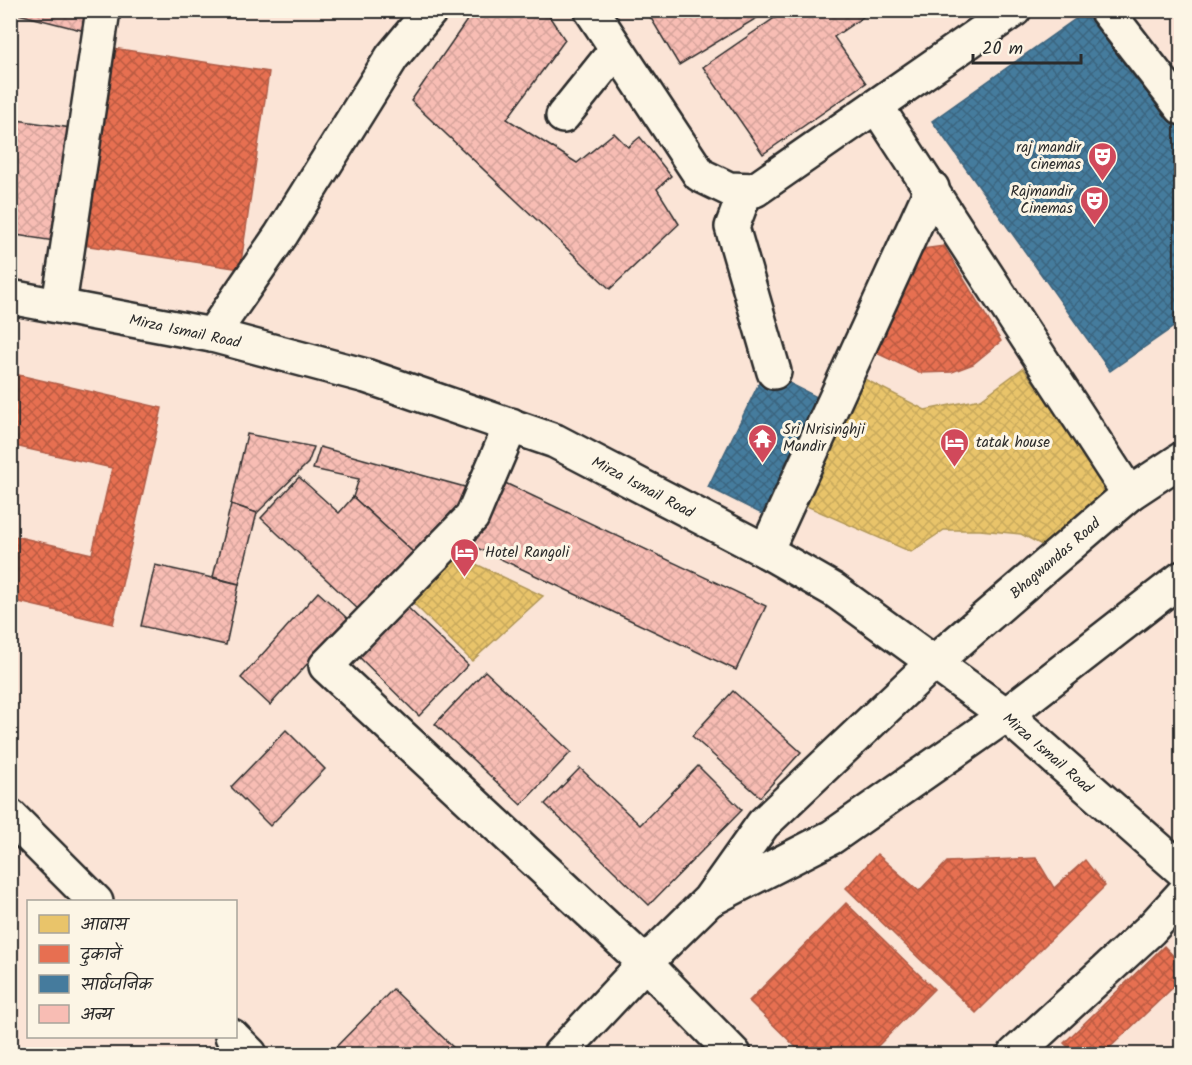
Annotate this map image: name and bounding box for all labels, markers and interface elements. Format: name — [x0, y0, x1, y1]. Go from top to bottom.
scale bar — [973, 27, 1081, 65]
text: 20 m — [982, 35, 1023, 64]
place label: raj mandir cinemas — [1016, 136, 1082, 177]
theatre icon: raj mandir cinemas — [1086, 140, 1118, 182]
place label: Rajmandir Cinemas — [1010, 180, 1074, 221]
theatre icon: Rajmandir Cinemas — [1078, 184, 1110, 226]
street label: Mirza Ismail Road — [127, 308, 243, 356]
place label: Sri Nrisinghji Mandir — [783, 418, 866, 459]
temple icon: Sri Nrisinghji Mandir — [746, 422, 778, 464]
hotel icon: tatak house — [939, 426, 971, 468]
place label: tatak house — [976, 431, 1050, 455]
street label: Mirza Ismail Road — [587, 451, 699, 525]
street label: Bhagwandas Road — [1005, 512, 1107, 605]
hotel icon: Hotel Rangoli — [448, 536, 480, 578]
place label: Hotel Rangoli — [485, 541, 570, 565]
street label: Mirza Ismail Road — [997, 708, 1098, 800]
legend — [27, 900, 237, 1038]
text: आवास — [81, 911, 131, 940]
text: दुकानें — [79, 941, 124, 970]
text: सार्वजनिक — [81, 971, 154, 1000]
text: अन्य — [81, 1001, 115, 1030]

